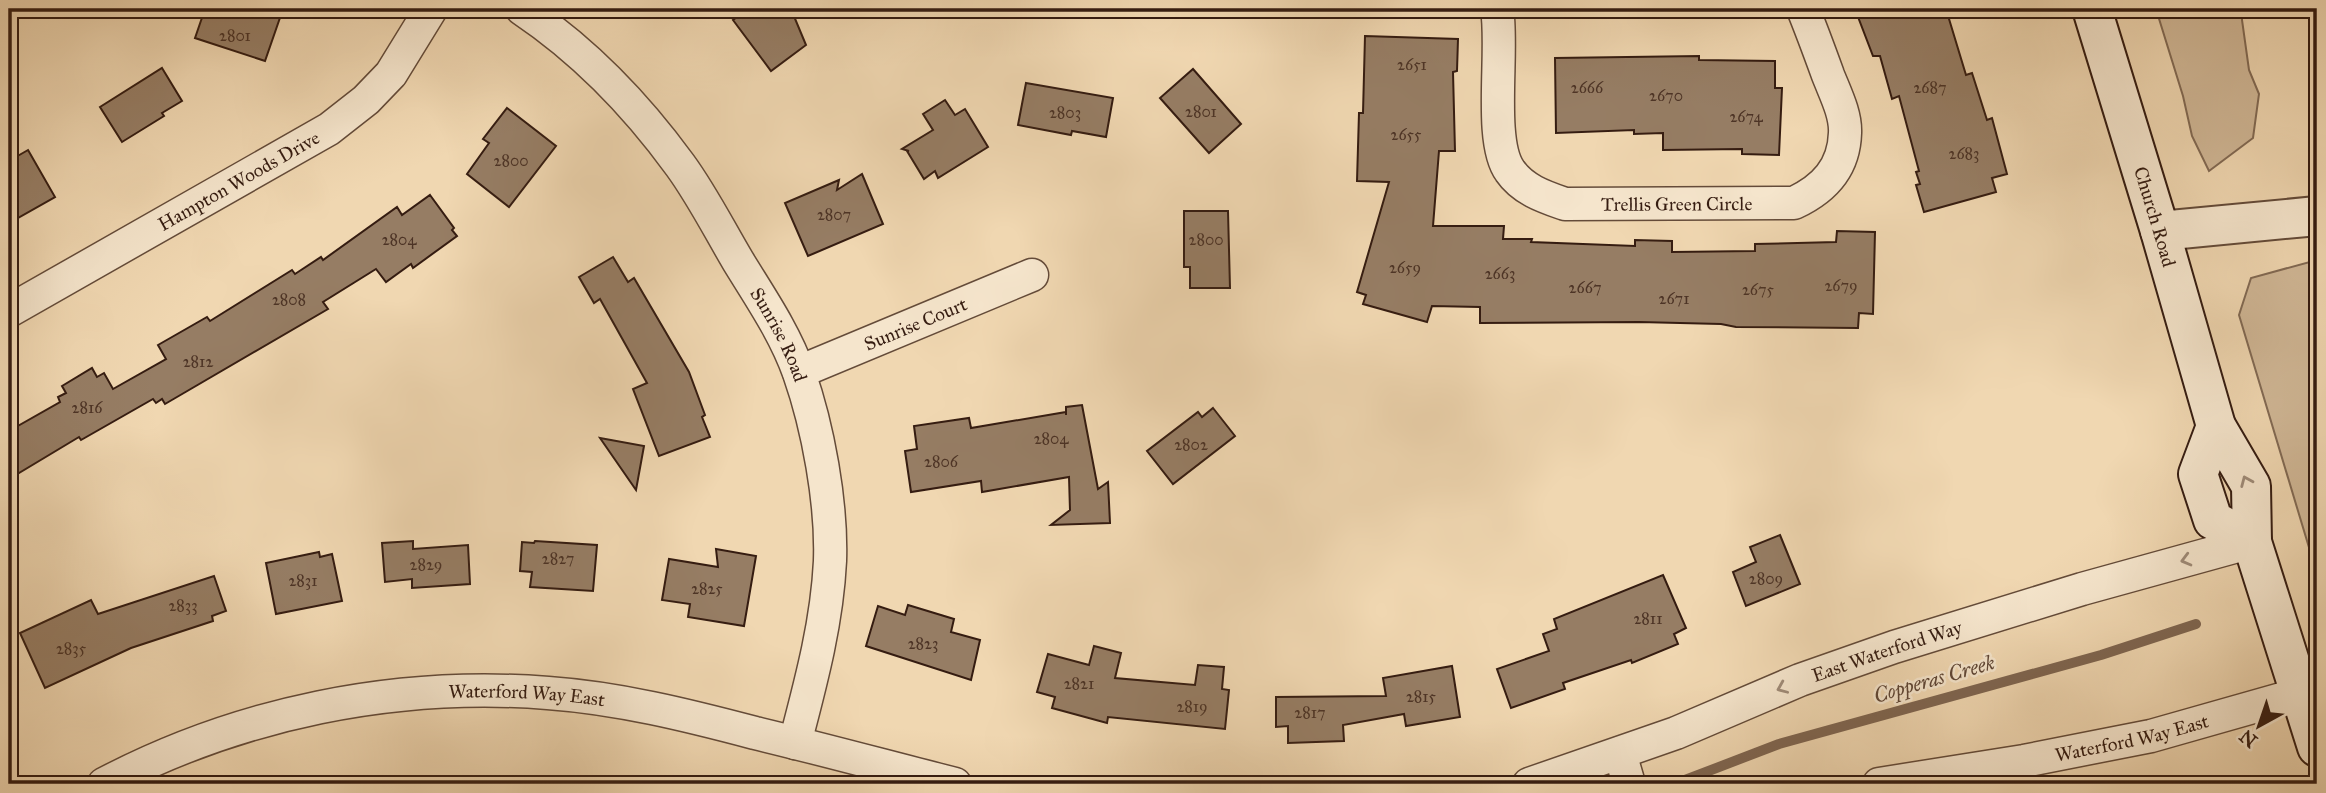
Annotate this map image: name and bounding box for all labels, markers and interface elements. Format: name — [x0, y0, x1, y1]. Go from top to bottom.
house number: 2801 — [219, 26, 251, 45]
house number: 2651 — [1397, 55, 1427, 74]
house number: 2666 — [1571, 78, 1604, 97]
house number: 2687 — [1913, 78, 1947, 97]
house number: 2670 — [1649, 86, 1683, 105]
house number: 2801 — [1185, 102, 1217, 121]
house number: 2803 — [1049, 103, 1081, 122]
house number: 2674 — [1729, 107, 1764, 126]
house number: 2655 — [1391, 125, 1422, 144]
street label: Hampton Woods Drive — [154, 126, 324, 236]
house number: 2683 — [1949, 144, 1980, 163]
house number: 2800 — [493, 151, 529, 170]
street label: Church Road — [2129, 164, 2181, 270]
street label: Trellis Green Circle — [1601, 192, 1752, 216]
house number: 2807 — [817, 205, 851, 224]
house number: 2804 — [382, 230, 417, 249]
house number: 2800 — [1188, 230, 1224, 249]
house number: 2659 — [1389, 258, 1421, 277]
house number: 2663 — [1485, 264, 1515, 283]
house number: 2679 — [1824, 276, 1858, 295]
house number: 2667 — [1569, 278, 1601, 297]
house number: 2675 — [1742, 280, 1775, 299]
street label: Sunrise Road — [745, 283, 812, 385]
house number: 2671 — [1659, 289, 1689, 308]
house number: 2808 — [272, 290, 306, 309]
street label: Sunrise Court — [861, 292, 971, 356]
house number: 2812 — [183, 352, 213, 371]
house number: 2816 — [72, 398, 103, 417]
house number: 2804 — [1034, 429, 1069, 448]
house number: 2802 — [1174, 435, 1208, 454]
house number: 2806 — [924, 452, 959, 471]
one-way arrow — [2240, 476, 2254, 488]
house number: 2827 — [542, 549, 574, 568]
one-way arrow — [2180, 552, 2192, 567]
house number: 2829 — [410, 555, 442, 574]
house number: 2809 — [1749, 569, 1783, 588]
house number: 2831 — [288, 571, 318, 590]
house number: 2825 — [691, 579, 723, 598]
house number: 2833 — [168, 596, 198, 615]
house number: 2811 — [1633, 609, 1663, 628]
street label: East Waterford Way — [1809, 615, 1966, 687]
house number: 2823 — [908, 634, 938, 653]
house number: 2835 — [56, 639, 87, 658]
water label: Copperas Creek — [1870, 649, 1998, 709]
house number: 2821 — [1064, 674, 1094, 693]
street label: Waterford Way East — [448, 680, 607, 711]
one-way arrow — [1777, 680, 1789, 694]
house number: 2815 — [1406, 687, 1437, 706]
north arrow — [2224, 692, 2294, 762]
house number: 2819 — [1176, 697, 1208, 716]
house number: 2817 — [1294, 703, 1326, 722]
street label: Waterford Way East — [2053, 709, 2211, 767]
text: N — [2235, 725, 2262, 753]

